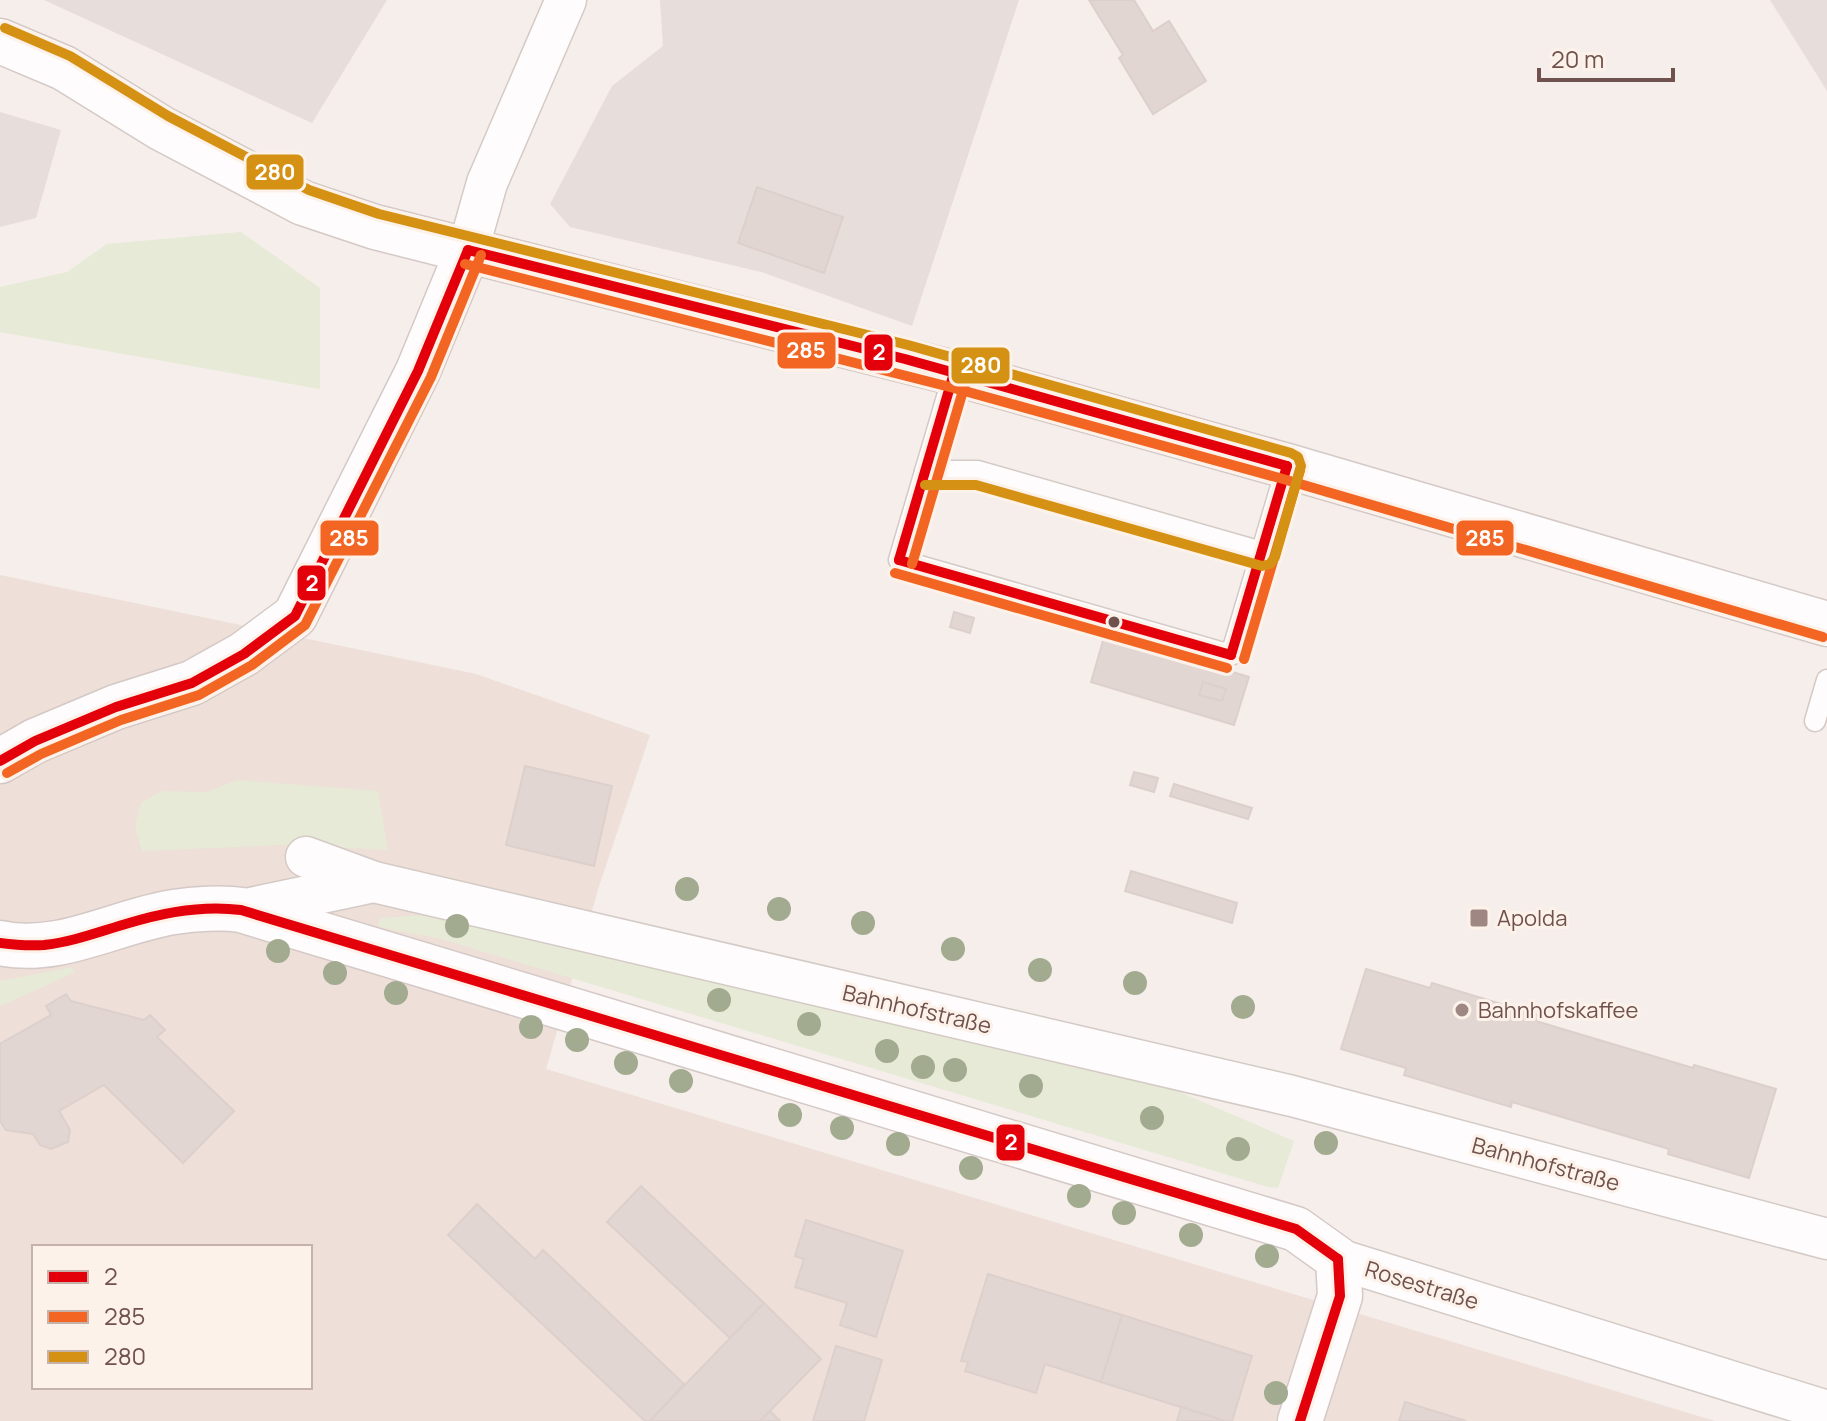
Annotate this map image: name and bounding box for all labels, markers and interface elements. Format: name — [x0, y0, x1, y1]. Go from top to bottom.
scale bar — [1539, 32, 1673, 82]
text: 20 m — [1551, 42, 1604, 75]
line badge: 280 — [245, 153, 305, 191]
text: 280 — [254, 157, 296, 187]
line badge: 285 — [776, 331, 837, 370]
line badge: 2 — [863, 333, 894, 372]
text: 285 — [786, 335, 826, 365]
text: 2 — [872, 337, 886, 367]
line badge: 280 — [950, 346, 1011, 385]
text: 280 — [960, 350, 1002, 380]
line badge: 285 — [319, 519, 380, 557]
line badge: 285 — [1455, 519, 1515, 557]
text: 285 — [329, 523, 369, 553]
text: 285 — [1465, 523, 1505, 553]
line badge: 2 — [296, 564, 327, 602]
text: 2 — [305, 568, 319, 598]
unlabelled marker — [1106, 614, 1122, 630]
place label: Apolda — [1497, 903, 1567, 933]
marker: Apolda — [1468, 907, 1490, 929]
street label: Bahnhofstraße — [840, 977, 994, 1041]
place label: Bahnhofskaffee — [1478, 995, 1638, 1025]
marker: Bahnhofskaffee — [1453, 1001, 1471, 1019]
line badge: 2 — [995, 1123, 1026, 1162]
text: 2 — [1004, 1127, 1018, 1157]
street label: Bahnhofstraße — [1469, 1130, 1623, 1198]
legend — [32, 1245, 312, 1389]
street label: Rosestraße — [1362, 1254, 1483, 1317]
text: 2 — [104, 1259, 118, 1292]
text: 285 — [104, 1299, 145, 1332]
text: 280 — [104, 1339, 146, 1372]

